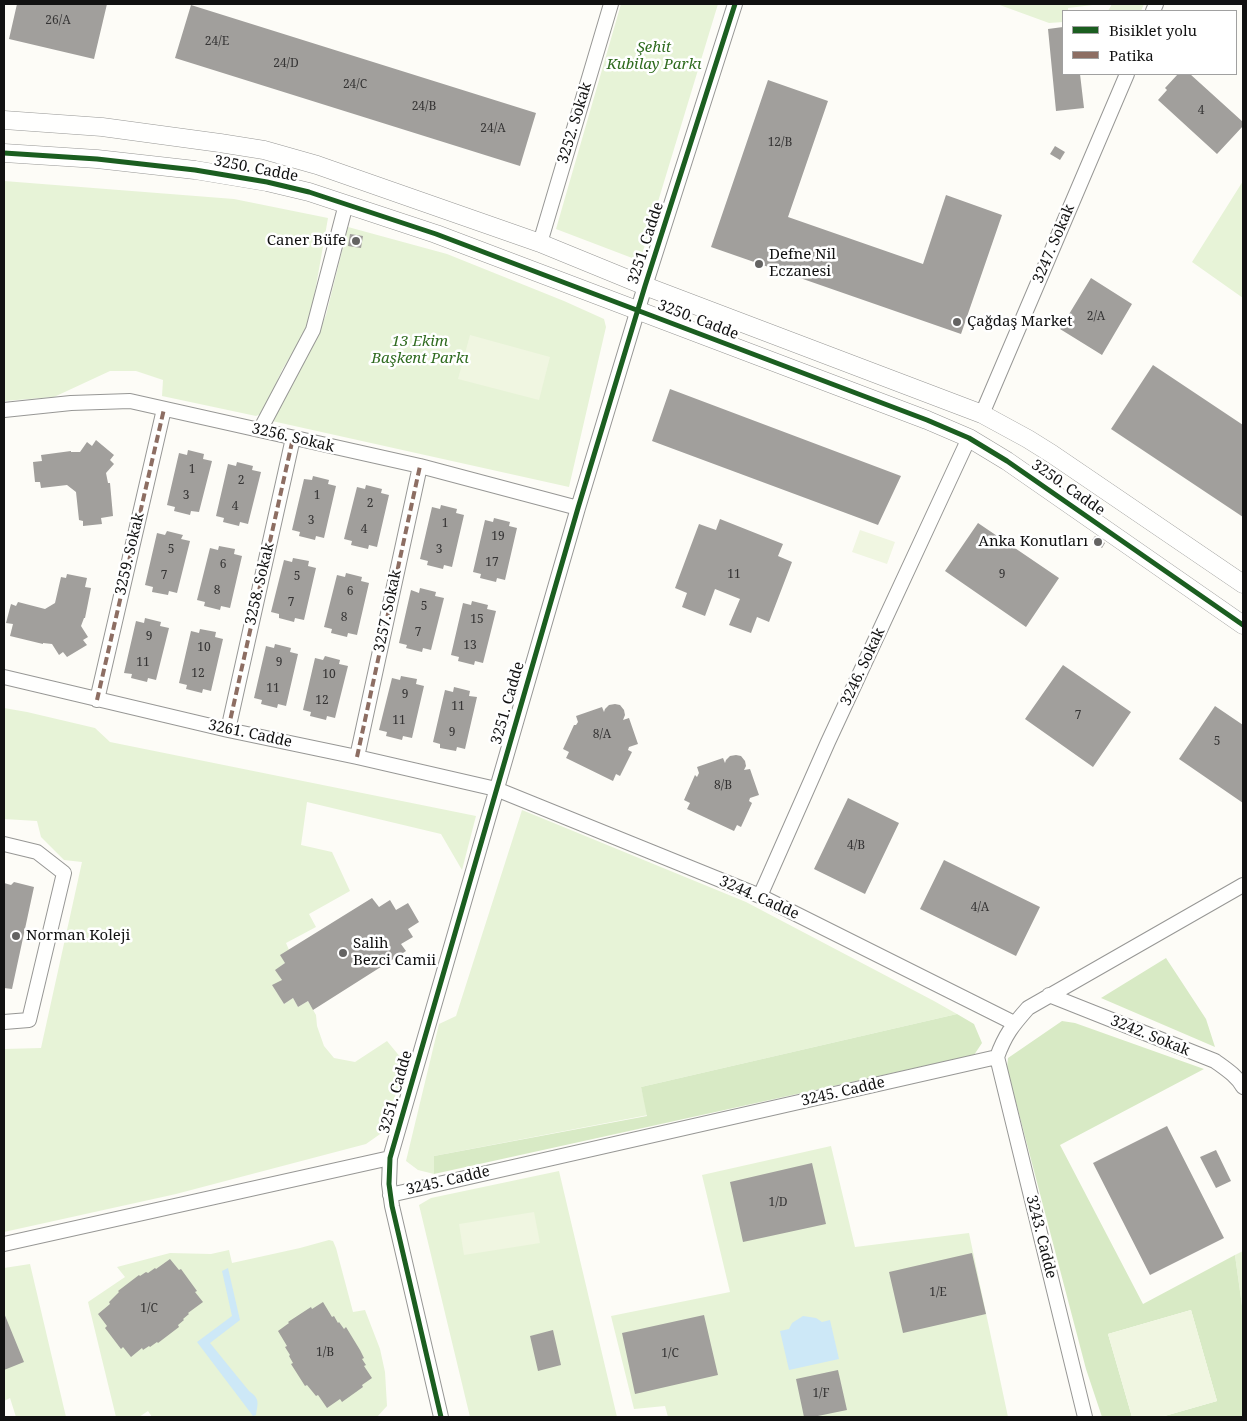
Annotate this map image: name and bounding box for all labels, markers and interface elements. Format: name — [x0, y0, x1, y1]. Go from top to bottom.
legend — [1062, 10, 1237, 75]
house number: 26/A — [45, 14, 71, 28]
text: Bisiklet yolu — [1109, 20, 1197, 40]
house number: 24/E — [205, 35, 229, 49]
park label: Şehit Kubilay Parkı — [606, 39, 702, 74]
text: Patika — [1109, 45, 1154, 65]
house number: 24/D — [273, 57, 299, 71]
house number: 24/C — [343, 78, 367, 92]
street label: 3252. Sokak — [554, 80, 596, 166]
house number: 24/B — [412, 100, 436, 114]
house number: 4 — [1198, 104, 1204, 118]
house number: 24/A — [480, 122, 506, 136]
house number: 12/B — [768, 136, 792, 150]
street label: 3250. Cadde — [212, 152, 300, 186]
street label: 3251. Cadde — [624, 200, 668, 286]
street label: 3247. Sokak — [1029, 202, 1079, 286]
place label: Caner Büfe — [267, 232, 346, 250]
marker: Caner Büfe — [350, 235, 362, 247]
place label: Defne Nil Eczanesi — [769, 246, 836, 281]
marker: Defne Nil Eczanesi — [753, 258, 765, 270]
street label: 3250. Cadde — [655, 296, 741, 344]
house number: 2/A — [1087, 310, 1105, 324]
place label: Çağdaş Market — [967, 313, 1072, 331]
marker: Çağdaş Market — [951, 316, 963, 328]
park label: 13 Ekim Başkent Parkı — [371, 333, 469, 368]
street label: 3256. Sokak — [250, 420, 336, 456]
street label: 3250. Cadde — [1028, 456, 1108, 520]
house number: 1 — [189, 463, 195, 477]
house number: 2 — [238, 474, 244, 488]
house number: 3 — [183, 489, 189, 503]
house number: 1 — [314, 489, 320, 503]
house number: 2 — [367, 497, 373, 511]
house number: 4 — [232, 500, 238, 514]
street label: 3259. Sokak — [112, 511, 148, 597]
house number: 3 — [308, 514, 314, 528]
house number: 1 — [442, 517, 448, 531]
house number: 4 — [361, 523, 367, 537]
house number: 19 — [491, 530, 505, 544]
place label: Anka Konutları — [978, 533, 1088, 551]
marker: Anka Konutları — [1092, 536, 1104, 548]
street label: 3258. Sokak — [242, 541, 278, 627]
house number: 5 — [168, 543, 174, 557]
house number: 3 — [436, 543, 442, 557]
house number: 17 — [485, 556, 499, 570]
house number: 6 — [220, 558, 226, 572]
street label: 3257. Sokak — [370, 568, 406, 654]
house number: 11 — [727, 568, 741, 582]
house number: 9 — [999, 568, 1005, 582]
house number: 7 — [161, 569, 167, 583]
house number: 5 — [294, 570, 300, 584]
house number: 8 — [214, 584, 220, 598]
house number: 6 — [347, 585, 353, 599]
house number: 7 — [288, 596, 294, 610]
house number: 5 — [421, 600, 427, 614]
house number: 8 — [341, 611, 347, 625]
house number: 15 — [470, 613, 484, 627]
street label: 3246. Sokak — [837, 625, 889, 709]
house number: 7 — [415, 626, 421, 640]
house number: 9 — [146, 630, 152, 644]
house number: 13 — [463, 639, 477, 653]
house number: 10 — [197, 641, 211, 655]
house number: 11 — [136, 656, 150, 670]
house number: 9 — [276, 656, 282, 670]
street label: 3251. Cadde — [488, 660, 528, 746]
house number: 12 — [191, 667, 205, 681]
house number: 10 — [322, 668, 336, 682]
house number: 11 — [266, 682, 280, 696]
house number: 9 — [402, 688, 408, 702]
house number: 12 — [315, 694, 329, 708]
house number: 11 — [451, 700, 465, 714]
house number: 7 — [1075, 709, 1081, 723]
house number: 11 — [392, 714, 406, 728]
street label: 3261. Cadde — [206, 716, 294, 752]
house number: 9 — [449, 726, 455, 740]
house number: 8/A — [593, 728, 611, 742]
house number: 5 — [1214, 735, 1220, 749]
house number: 8/B — [714, 779, 732, 793]
house number: 4/B — [847, 839, 865, 853]
street label: 3244. Cadde — [716, 872, 802, 924]
house number: 4/A — [971, 901, 989, 915]
place label: Norman Koleji — [26, 927, 130, 945]
marker: Norman Koleji — [10, 930, 22, 942]
place label: Salih Bezci Camii — [353, 935, 436, 970]
marker: Salih Bezci Camii — [337, 947, 349, 959]
street label: 3242. Sokak — [1108, 1012, 1192, 1060]
street label: 3251. Cadde — [376, 1049, 416, 1135]
street label: 3245. Cadde — [799, 1074, 887, 1110]
street label: 3245. Cadde — [404, 1163, 492, 1199]
street label: 3243. Cadde — [1022, 1193, 1060, 1281]
house number: 1/D — [769, 1196, 787, 1210]
house number: 1/E — [929, 1286, 947, 1300]
house number: 1/C — [140, 1302, 158, 1316]
house number: 1/B — [316, 1346, 334, 1360]
house number: 1/C — [661, 1347, 679, 1361]
house number: 1/F — [812, 1387, 830, 1401]

